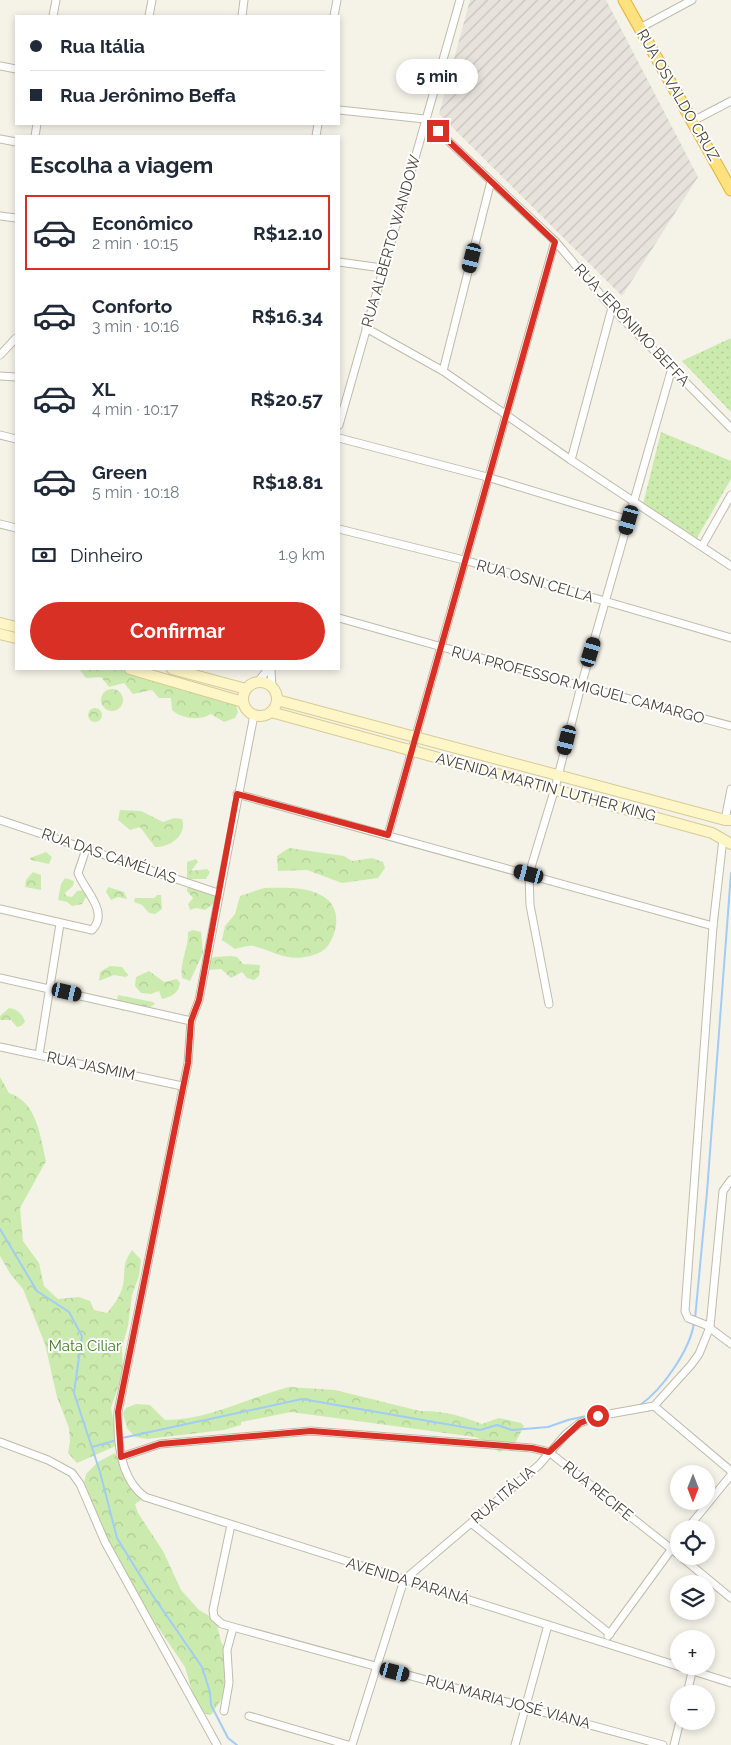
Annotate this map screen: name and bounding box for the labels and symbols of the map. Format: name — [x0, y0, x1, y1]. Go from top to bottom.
street label: RUA OSVALDO CRUZ — [633, 26, 723, 164]
callout: 5 min — [397, 58, 479, 94]
route end — [427, 120, 449, 142]
street label: RUA ALBERTO WANDOW — [358, 152, 424, 329]
car — [461, 242, 482, 274]
street label: RUA JERÔNIMO BEFFA — [571, 260, 693, 390]
car — [617, 504, 640, 536]
street label: RUA OSNI CELLA — [474, 556, 596, 606]
car — [579, 635, 602, 669]
street label: RUA PROFESSOR MIGUEL CAMARGO — [450, 643, 706, 727]
car — [556, 724, 577, 756]
street label: AVENIDA MARTIN LUTHER KING — [434, 749, 658, 825]
street label: RUA DAS CAMÉLIAS — [39, 824, 179, 888]
car — [512, 863, 545, 885]
car — [50, 981, 83, 1003]
street label: RUA JASMIM — [45, 1048, 137, 1084]
park label: Mata Ciliar — [49, 1337, 122, 1355]
route start — [587, 1405, 609, 1427]
street label: RUA RECIFE — [559, 1457, 637, 1525]
street label: RUA ITÁLIA — [467, 1462, 539, 1528]
north arrow — [670, 1465, 715, 1510]
street label: AVENIDA PARANÁ — [344, 1554, 472, 1608]
car — [378, 1661, 411, 1683]
street label: RUA MARIA JOSÉ VIANA — [424, 1671, 592, 1733]

